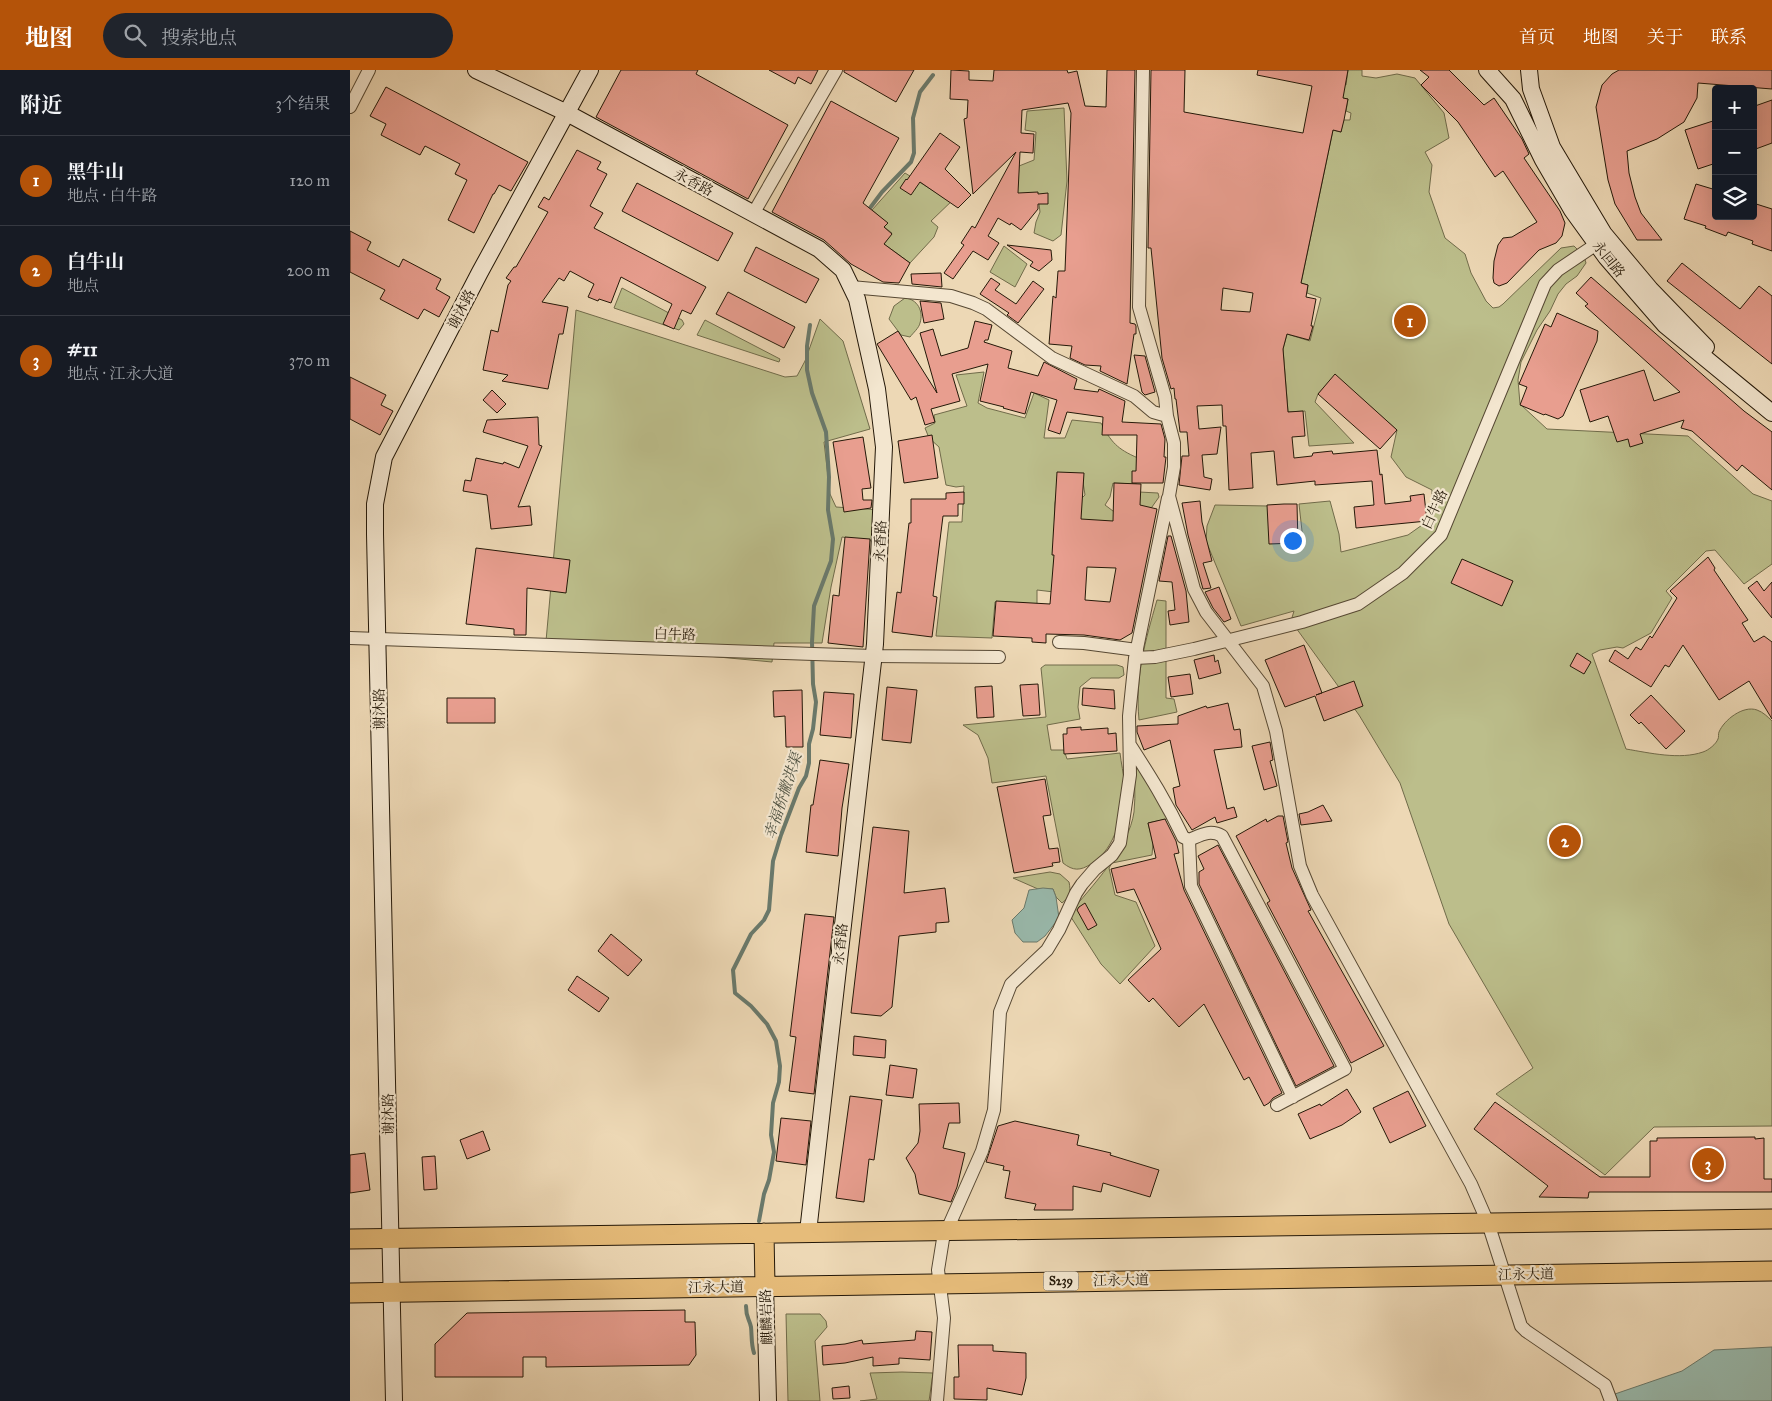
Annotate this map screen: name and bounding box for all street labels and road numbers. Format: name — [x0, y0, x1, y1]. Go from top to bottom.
street label: 永香路 — [671, 165, 716, 200]
street label: 永回路 — [1589, 238, 1628, 281]
street label: 谢沐路 — [444, 287, 479, 332]
street label: 白牛路 — [1418, 487, 1451, 532]
street label: 永香路 — [871, 520, 890, 562]
street label: 白牛路 — [654, 625, 696, 644]
street label: 谢沐路 — [371, 688, 388, 730]
street label: 永香路 — [830, 922, 851, 966]
street label: 谢沐路 — [380, 1093, 397, 1135]
street label: 江永大道 — [1498, 1266, 1554, 1283]
road number: S239 — [1044, 1272, 1078, 1290]
street label: 江永大道 — [1093, 1272, 1149, 1289]
street label: 江永大道 — [688, 1279, 744, 1296]
street label: 麒麟岩路 — [757, 1289, 776, 1345]

